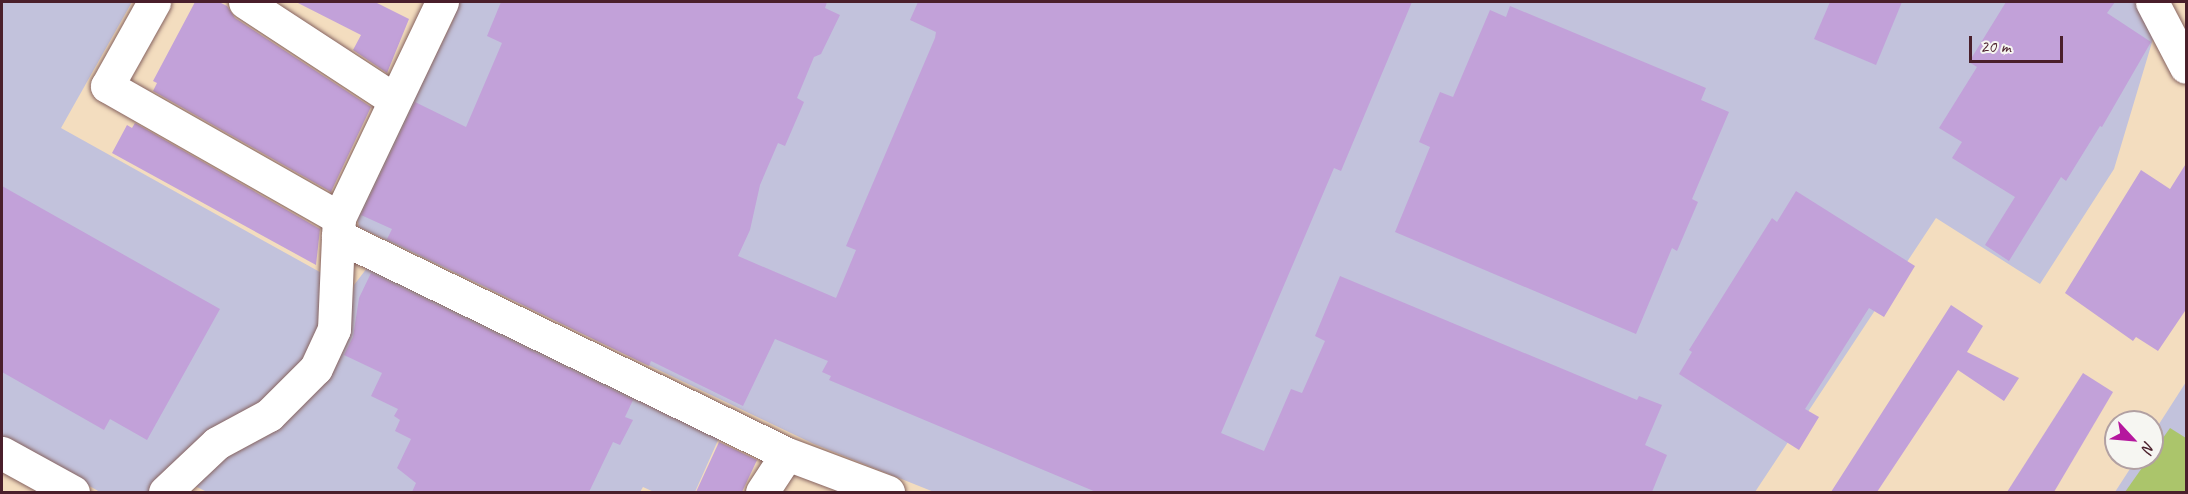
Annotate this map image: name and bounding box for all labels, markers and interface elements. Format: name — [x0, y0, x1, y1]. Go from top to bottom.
scale bar — [1972, 24, 2066, 62]
text: 20 m — [1980, 35, 2011, 57]
north arrow — [2104, 410, 2164, 470]
text: N — [2137, 438, 2160, 456]

